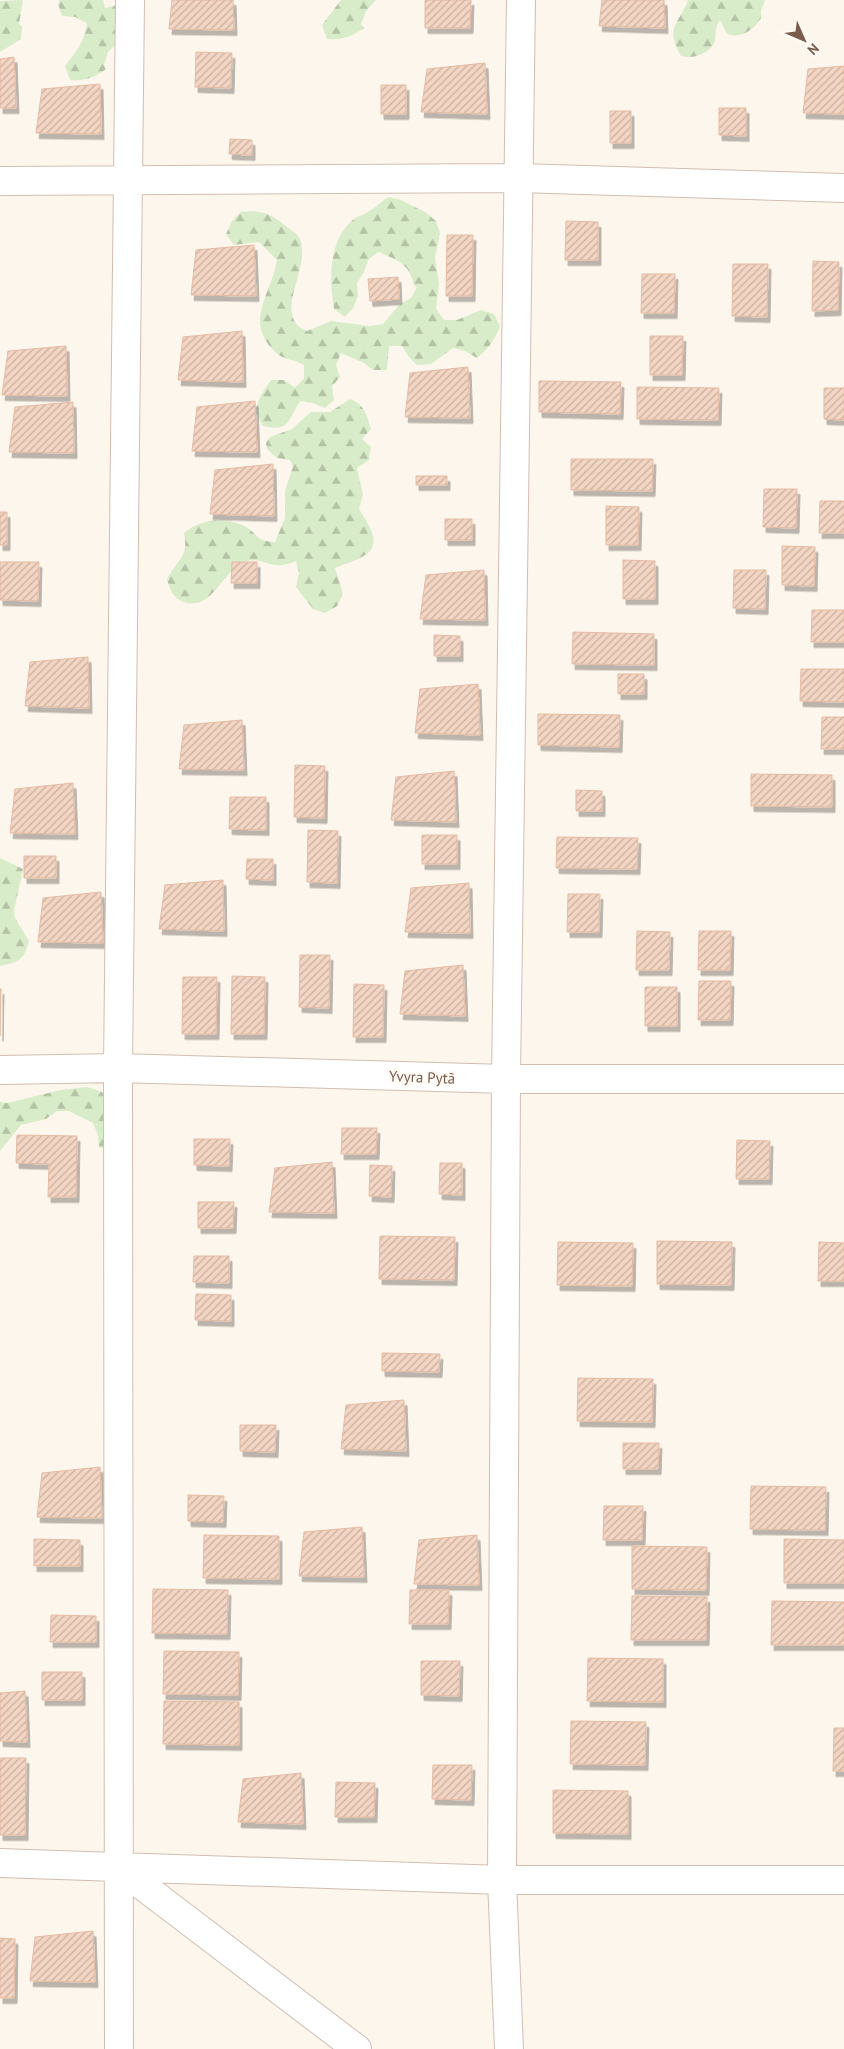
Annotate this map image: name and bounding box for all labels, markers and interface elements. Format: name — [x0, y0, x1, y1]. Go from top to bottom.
north arrow — [779, 15, 829, 65]
text: N — [804, 40, 823, 59]
street label: Yvyra Pytã — [388, 1066, 456, 1088]

